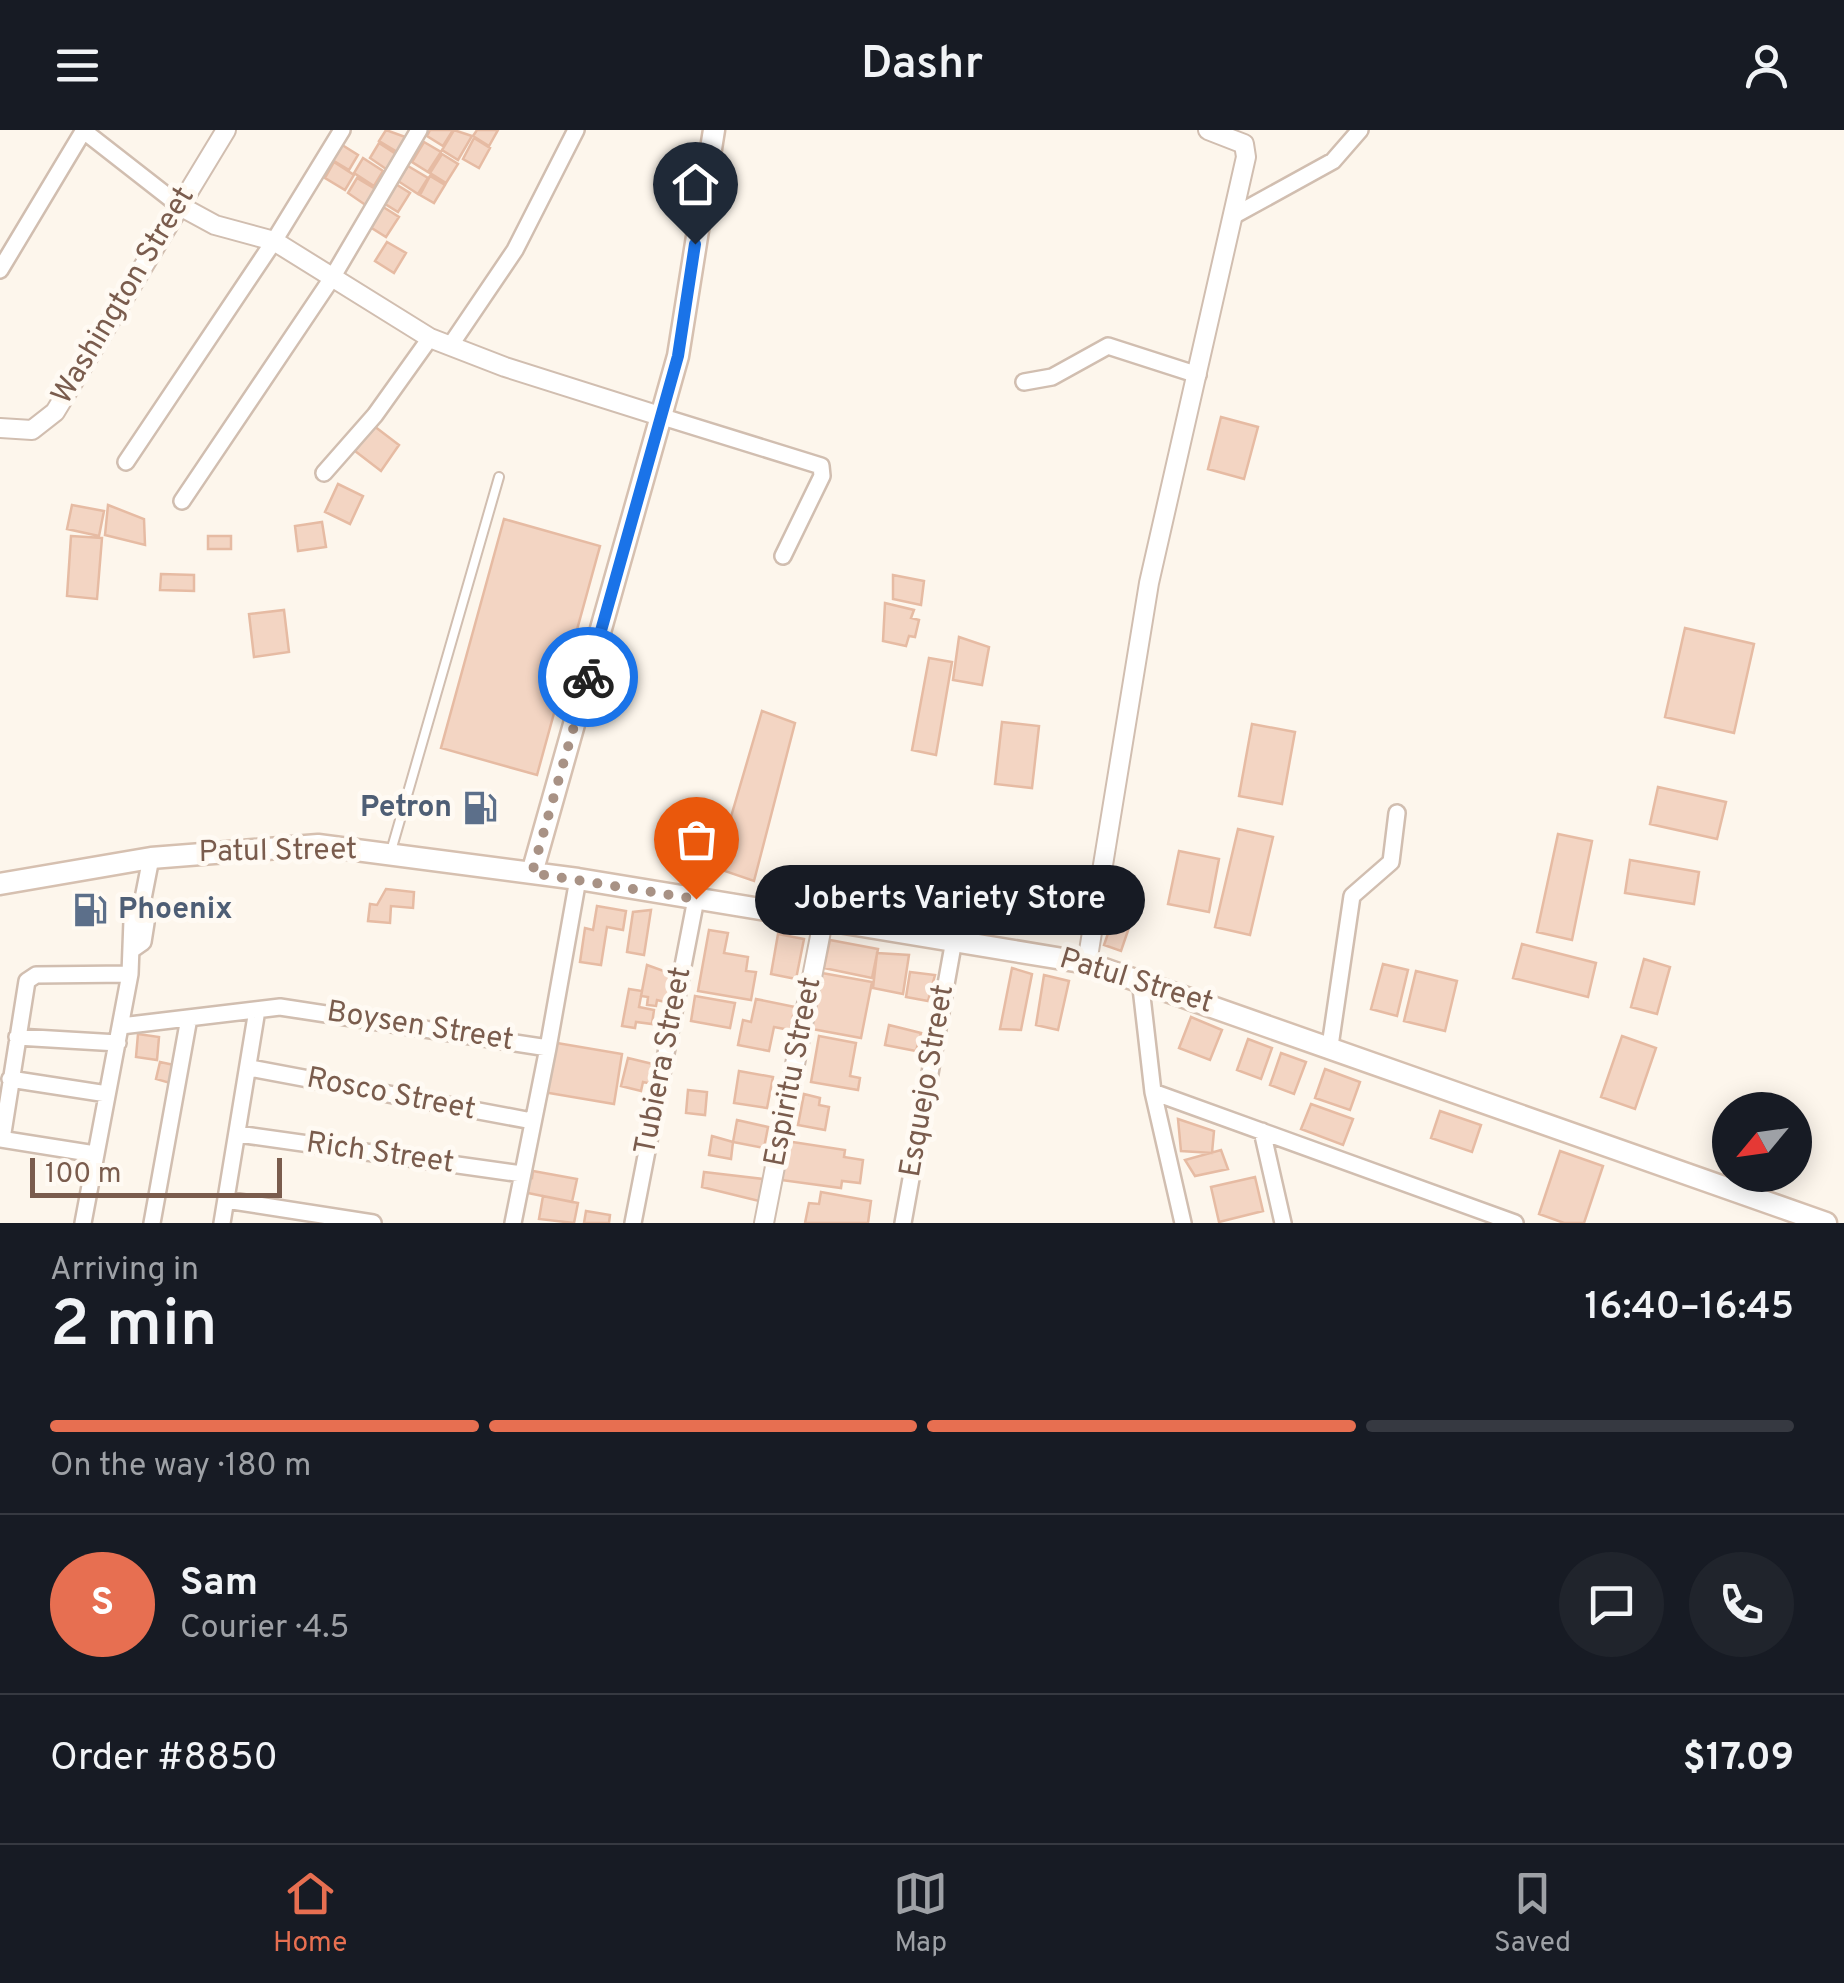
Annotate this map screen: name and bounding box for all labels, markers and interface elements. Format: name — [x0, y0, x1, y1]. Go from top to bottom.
text: Dashr — [861, 37, 983, 94]
icon: menu — [50, 38, 105, 93]
icon: person — [1739, 38, 1794, 93]
pin — [653, 142, 738, 245]
icon: home — [668, 157, 723, 212]
street label: Washington Street — [44, 181, 204, 411]
courier — [538, 627, 638, 727]
icon: bike — [561, 650, 616, 705]
fuel station icon: Petron — [461, 789, 499, 827]
place label: Petron — [360, 790, 452, 827]
pin — [654, 797, 739, 900]
icon: bag — [669, 812, 724, 867]
street label: Patul Street — [198, 832, 358, 872]
callout: Joberts Variety Store — [756, 864, 1146, 934]
text: Joberts Variety Store — [794, 880, 1106, 920]
fuel station icon: Phoenix — [71, 891, 109, 929]
place label: Phoenix — [118, 892, 233, 929]
street label: Patul Street — [1055, 941, 1217, 1023]
street label: Tubiera Street — [628, 964, 700, 1158]
street label: Espiritu Street — [757, 974, 831, 1170]
street label: Esquejo Street — [893, 982, 963, 1180]
street label: Boysen Street — [324, 994, 516, 1060]
street label: Rosco Street — [304, 1061, 478, 1129]
north arrow — [1712, 1092, 1812, 1192]
map controls — [1712, 1092, 1812, 1192]
street label: Rich Street — [304, 1125, 456, 1183]
scale bar — [30, 1153, 282, 1198]
text: 100 m — [45, 1157, 121, 1193]
text: Arriving in — [50, 1251, 199, 1291]
text: 16:40–16:45 — [1584, 1284, 1794, 1333]
text: 2 min — [50, 1287, 218, 1369]
text: On the way · 180 m — [50, 1447, 311, 1487]
button: chat — [1559, 1552, 1664, 1657]
button: phone — [1689, 1552, 1794, 1657]
text: Sam — [180, 1560, 258, 1609]
text: S — [91, 1580, 114, 1629]
text: Courier · 4.5 — [180, 1609, 349, 1649]
text: Order #8850 — [50, 1735, 278, 1784]
text: $17.09 — [1683, 1735, 1794, 1784]
tab: Home — [273, 1866, 347, 1962]
tab: Map — [893, 1866, 948, 1962]
tab: Saved — [1494, 1866, 1571, 1962]

